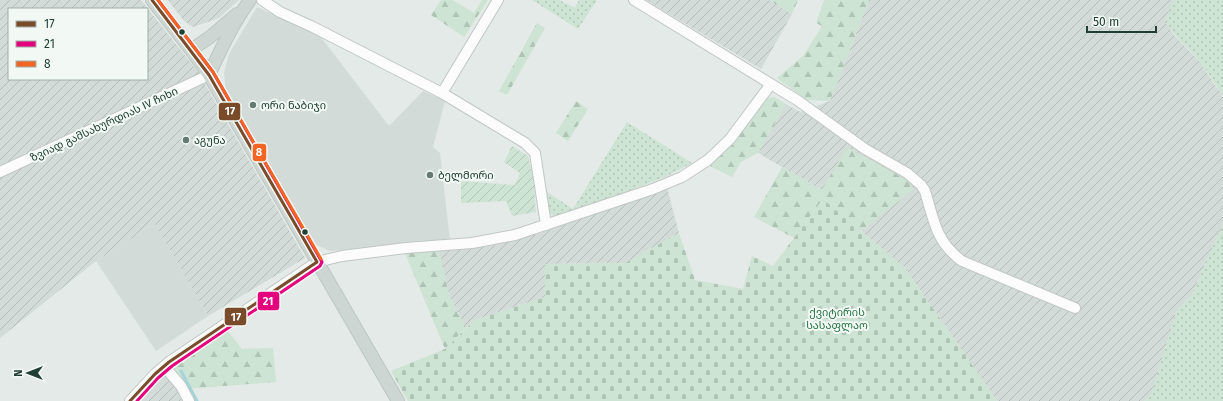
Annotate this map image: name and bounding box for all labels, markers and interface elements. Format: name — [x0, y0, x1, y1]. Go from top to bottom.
legend — [8, 8, 148, 80]
scale bar — [1087, 8, 1156, 34]
text: 50 m — [1093, 15, 1119, 29]
text: 17 — [44, 17, 55, 31]
unlabelled marker — [177, 27, 187, 37]
text: 21 — [44, 37, 55, 51]
text: 8 — [44, 57, 51, 71]
street label: ზვიად გამსახურდიას IV ჩიხი — [28, 84, 180, 164]
place label: ორი ნაბიჯი — [261, 99, 326, 112]
marker: ორი ნაბიჯი — [248, 100, 258, 110]
line badge: 17 — [218, 102, 241, 121]
text: 17 — [225, 105, 235, 118]
place label: აგუნა — [194, 134, 226, 147]
marker: აგუნა — [181, 135, 191, 145]
line badge: 8 — [252, 143, 267, 162]
text: 8 — [256, 146, 263, 159]
place label: ბელმორი — [438, 169, 494, 182]
marker: ბელმორი — [425, 170, 435, 180]
unlabelled marker — [300, 227, 310, 237]
line badge: 21 — [257, 291, 280, 311]
text: 21 — [263, 295, 273, 308]
park label: ქვიტირის სასაფლაო — [806, 306, 868, 332]
line badge: 17 — [224, 307, 247, 326]
text: 17 — [231, 311, 241, 324]
north arrow — [8, 353, 48, 393]
text: N — [12, 369, 25, 377]

